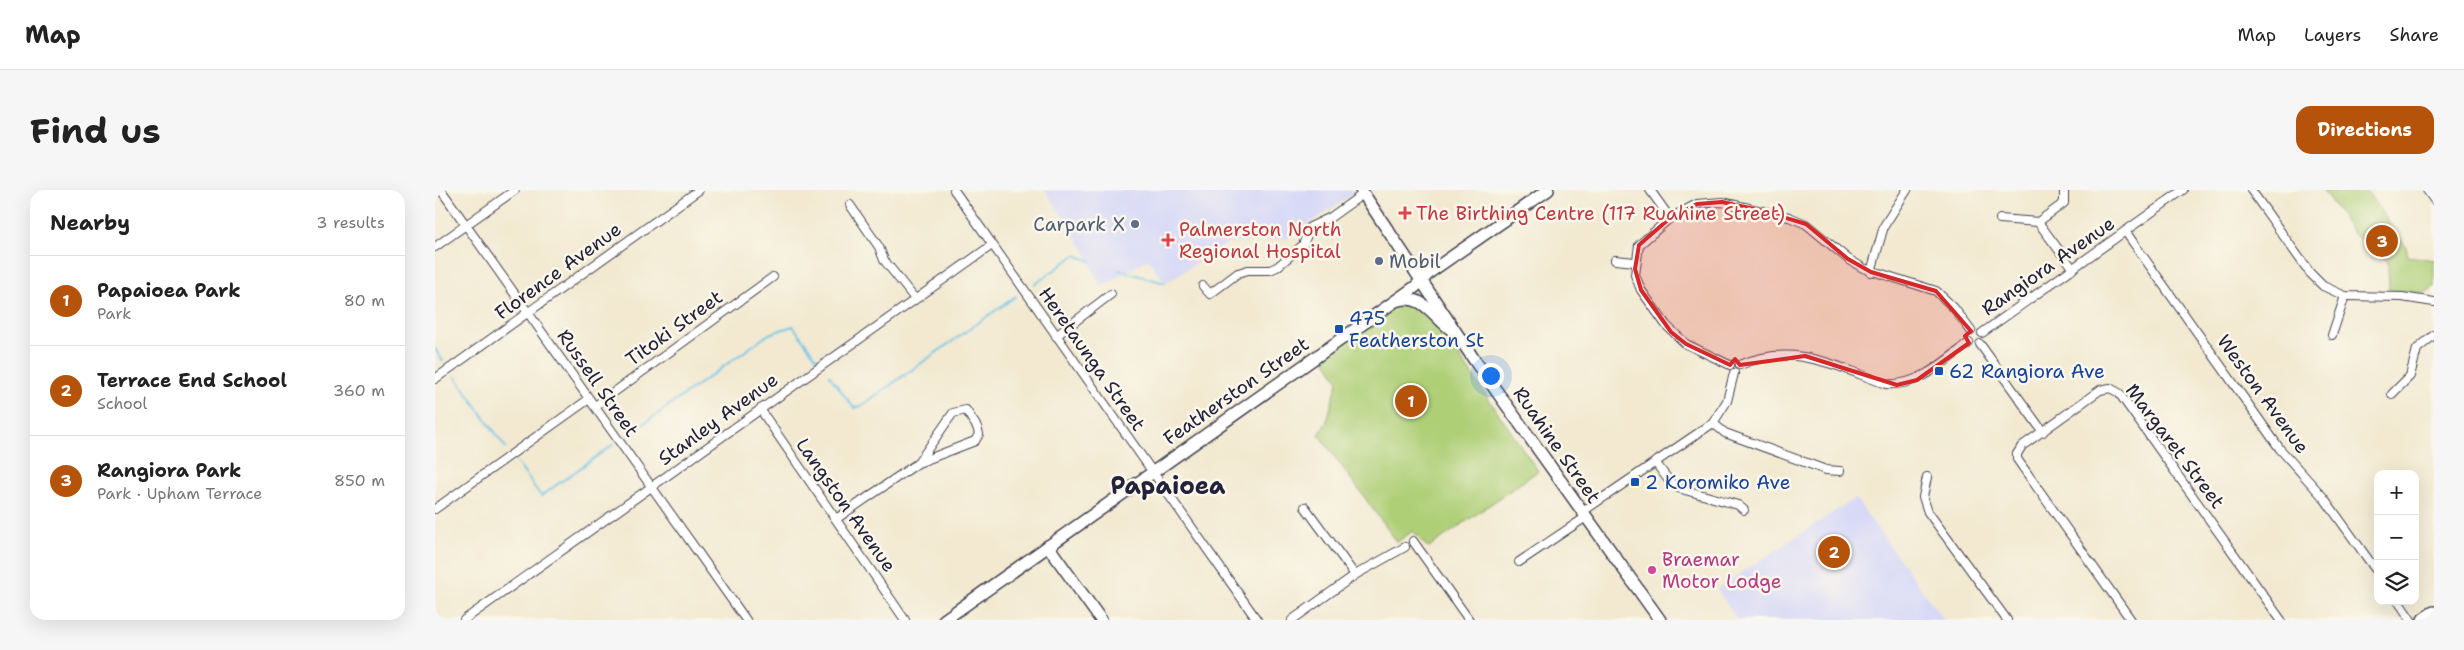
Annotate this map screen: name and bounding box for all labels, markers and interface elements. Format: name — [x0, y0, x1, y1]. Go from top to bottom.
text: Map — [25, 19, 81, 51]
text: Map — [2238, 23, 2276, 47]
text: Layers — [2304, 23, 2361, 47]
text: Share — [2389, 23, 2439, 47]
button: Directions — [2296, 106, 2434, 154]
text: Find us — [30, 107, 161, 154]
place label: The Birthing Centre (117 Ruahine Street) — [1416, 201, 1785, 226]
marker: The Birthing Centre (117 Ruahine Street) — [1398, 206, 1412, 220]
text: Nearby — [50, 209, 130, 237]
street label: Rangiora Avenue — [1977, 211, 2119, 321]
text: 3 results — [316, 212, 385, 233]
place label: Carpark X — [1033, 212, 1125, 237]
street label: Florence Avenue — [490, 217, 626, 325]
place label: Palmerston North Regional Hospital — [1179, 217, 1342, 264]
marker: Carpark X — [1129, 218, 1141, 230]
pin: 3 — [2366, 222, 2398, 260]
marker: Palmerston North Regional Hospital — [1161, 233, 1175, 247]
place label: Mobil — [1389, 249, 1441, 274]
marker: Mobil — [1373, 255, 1385, 267]
text: Papaioea Park — [97, 278, 241, 303]
street label: Heretaunga Street — [1033, 282, 1151, 436]
street label: Titoki Street — [621, 284, 727, 372]
text: 1 — [62, 290, 70, 311]
text: 80 m — [344, 290, 385, 311]
text: Park — [97, 303, 131, 324]
place label: 475 Featherston St — [1349, 306, 1484, 353]
marker: 475 Featherston St — [1333, 323, 1345, 335]
street label: Russell Street — [552, 324, 644, 442]
street label: Weston Avenue — [2211, 329, 2315, 459]
street label: Featherston Street — [1158, 331, 1314, 451]
place label: 62 Rangiora Ave — [1949, 359, 2105, 384]
your location — [1478, 363, 1504, 389]
marker: 62 Rangiora Ave — [1933, 365, 1945, 377]
street label: Stanley Avenue — [653, 367, 783, 471]
text: Terrace End School — [97, 368, 287, 393]
street label: Margaret Street — [2120, 379, 2230, 513]
text: 2 — [60, 380, 72, 401]
text: 360 m — [333, 380, 385, 401]
pin: 1 — [1395, 382, 1427, 420]
street label: Ruahine Street — [1508, 382, 1606, 508]
text: School — [97, 393, 147, 414]
street label: Langston Avenue — [790, 433, 902, 577]
text: Rangiora Park — [97, 458, 242, 483]
text: 3 — [60, 470, 72, 491]
text: 850 m — [334, 470, 385, 491]
district label: Papaioea — [1111, 470, 1226, 502]
place label: 2 Koromiko Ave — [1645, 470, 1790, 495]
map controls — [2374, 470, 2419, 605]
button: + — [2374, 470, 2419, 515]
marker: 2 Koromiko Ave — [1629, 476, 1641, 488]
text: Park · Upham Terrace — [97, 483, 262, 504]
button: − — [2374, 515, 2419, 560]
pin: 2 — [1818, 533, 1850, 571]
place label: Braemar Motor Lodge — [1662, 547, 1782, 594]
button: layers — [2374, 560, 2419, 605]
marker: Braemar Motor Lodge — [1646, 564, 1658, 576]

